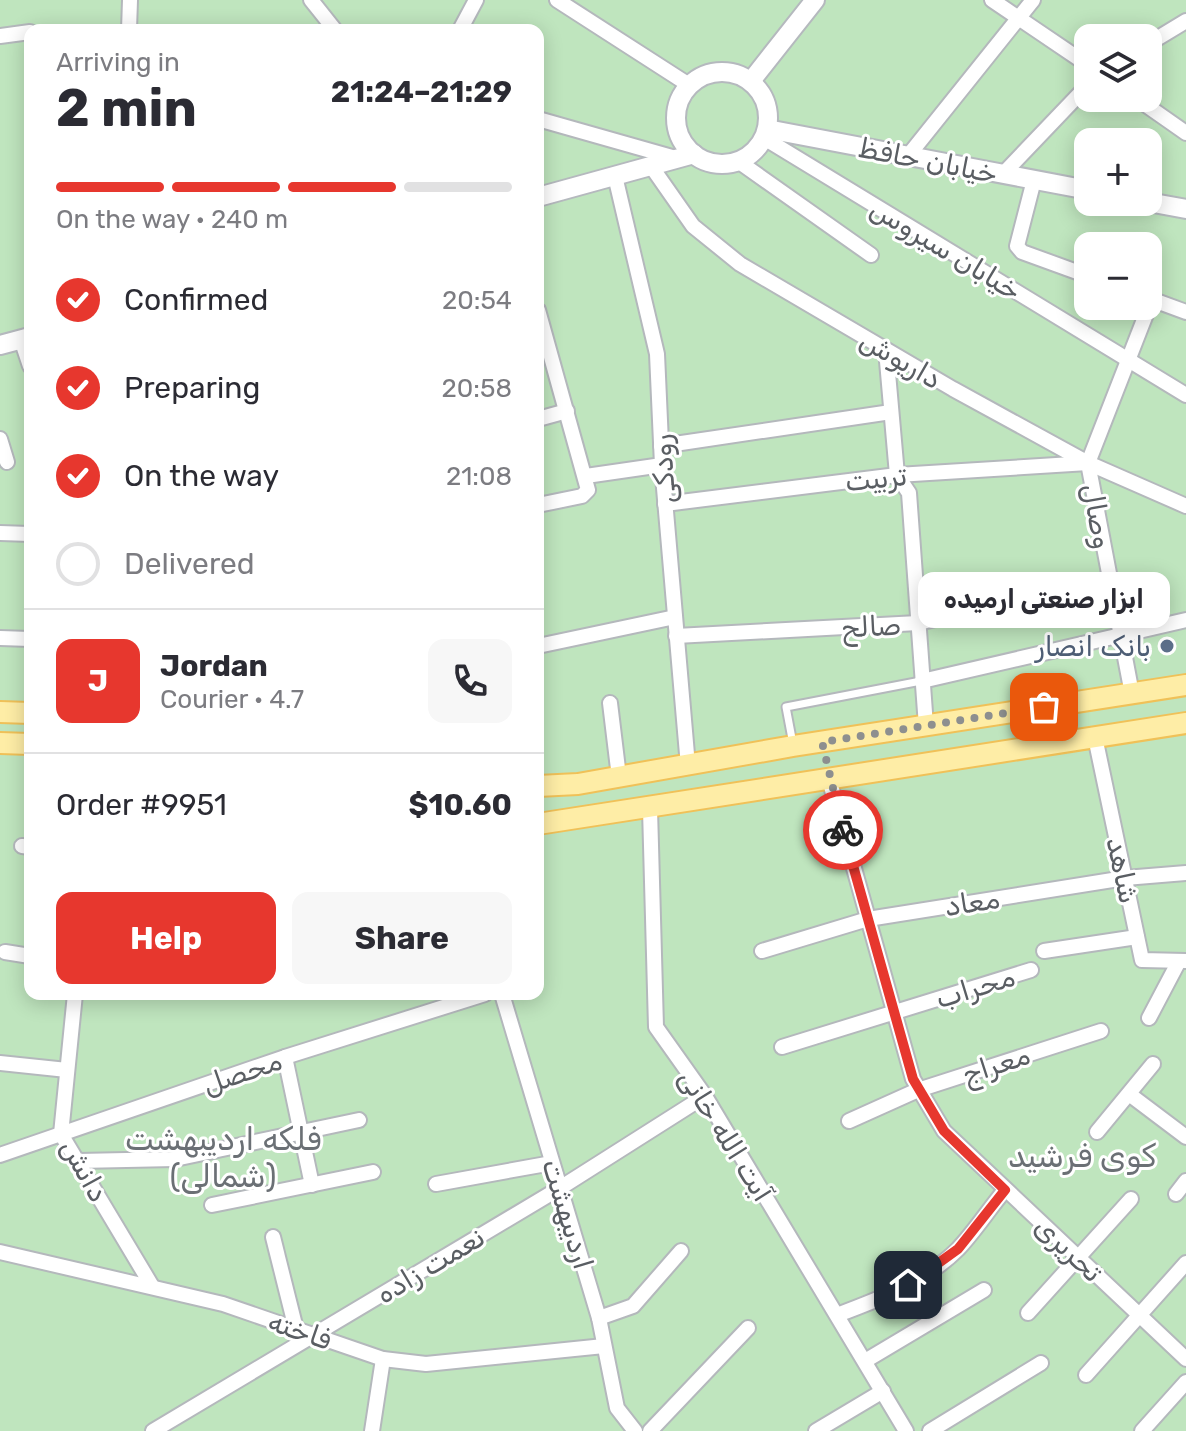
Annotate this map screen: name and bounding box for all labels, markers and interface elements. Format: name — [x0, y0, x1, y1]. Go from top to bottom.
map controls — [1074, 24, 1162, 320]
button: layers — [1074, 24, 1162, 112]
text: Arriving in — [56, 47, 180, 78]
text: 21:24–21:29 — [331, 74, 512, 110]
text: 2 min — [56, 77, 197, 139]
button: + — [1074, 128, 1162, 216]
street label: خیابان حافظ — [856, 131, 1000, 190]
street label: خیابان سیروس — [864, 192, 1027, 307]
text: On the way · 240 m — [56, 204, 288, 235]
button: − — [1074, 232, 1162, 320]
icon: check — [56, 278, 100, 322]
text: Confirmed — [124, 282, 268, 318]
text: 20:54 — [442, 285, 512, 316]
street label: داریوش — [854, 323, 947, 396]
icon: check — [56, 366, 100, 410]
text: Preparing — [124, 370, 260, 406]
text: 20:58 — [442, 373, 512, 404]
street label: رودکی — [645, 433, 682, 505]
icon: check — [56, 454, 100, 498]
text: On the way — [124, 458, 279, 494]
street label: تربیت — [843, 459, 909, 498]
text: 21:08 — [446, 461, 512, 492]
street label: وصال — [1076, 481, 1119, 551]
text: Delivered — [124, 546, 255, 582]
callout: ابزار صنعتی ارمیده — [918, 571, 1170, 627]
text: ابزار صنعتی ارمیده — [944, 584, 1144, 615]
street label: صالح — [840, 608, 902, 648]
place label: بانک انصار — [1034, 630, 1151, 663]
marker: بانک انصار — [1158, 637, 1176, 655]
button: phone — [428, 639, 512, 723]
text: Jordan — [160, 648, 268, 684]
text: J — [88, 663, 108, 699]
pin — [1010, 673, 1078, 741]
text: Courier · 4.7 — [160, 684, 304, 715]
icon: bag — [1022, 685, 1066, 729]
text: Order #9951 — [56, 787, 227, 823]
text: $10.60 — [409, 787, 512, 823]
courier — [803, 790, 883, 870]
icon: bike — [821, 808, 865, 852]
street label: شاهد — [1099, 834, 1146, 906]
street label: معاد — [942, 882, 1002, 923]
button: Help — [56, 892, 276, 984]
button: Share — [292, 892, 512, 984]
street label: محراب — [931, 960, 1019, 1015]
street label: معراج — [958, 1038, 1035, 1094]
street label: محصل — [198, 1044, 286, 1101]
street label: آیت الله خانی — [672, 1063, 779, 1208]
district label: فلکه اردیبهشت (شمالی) — [125, 1120, 321, 1195]
street label: دانش — [54, 1133, 115, 1207]
district label: کوی فرشید — [1008, 1137, 1157, 1175]
street label: اردیبهشت — [535, 1155, 600, 1273]
street label: تحریری — [1028, 1210, 1109, 1289]
street label: نعمت زاده — [370, 1220, 490, 1311]
pin — [874, 1251, 942, 1319]
icon: home — [886, 1263, 930, 1307]
street label: فاخته — [264, 1304, 336, 1357]

